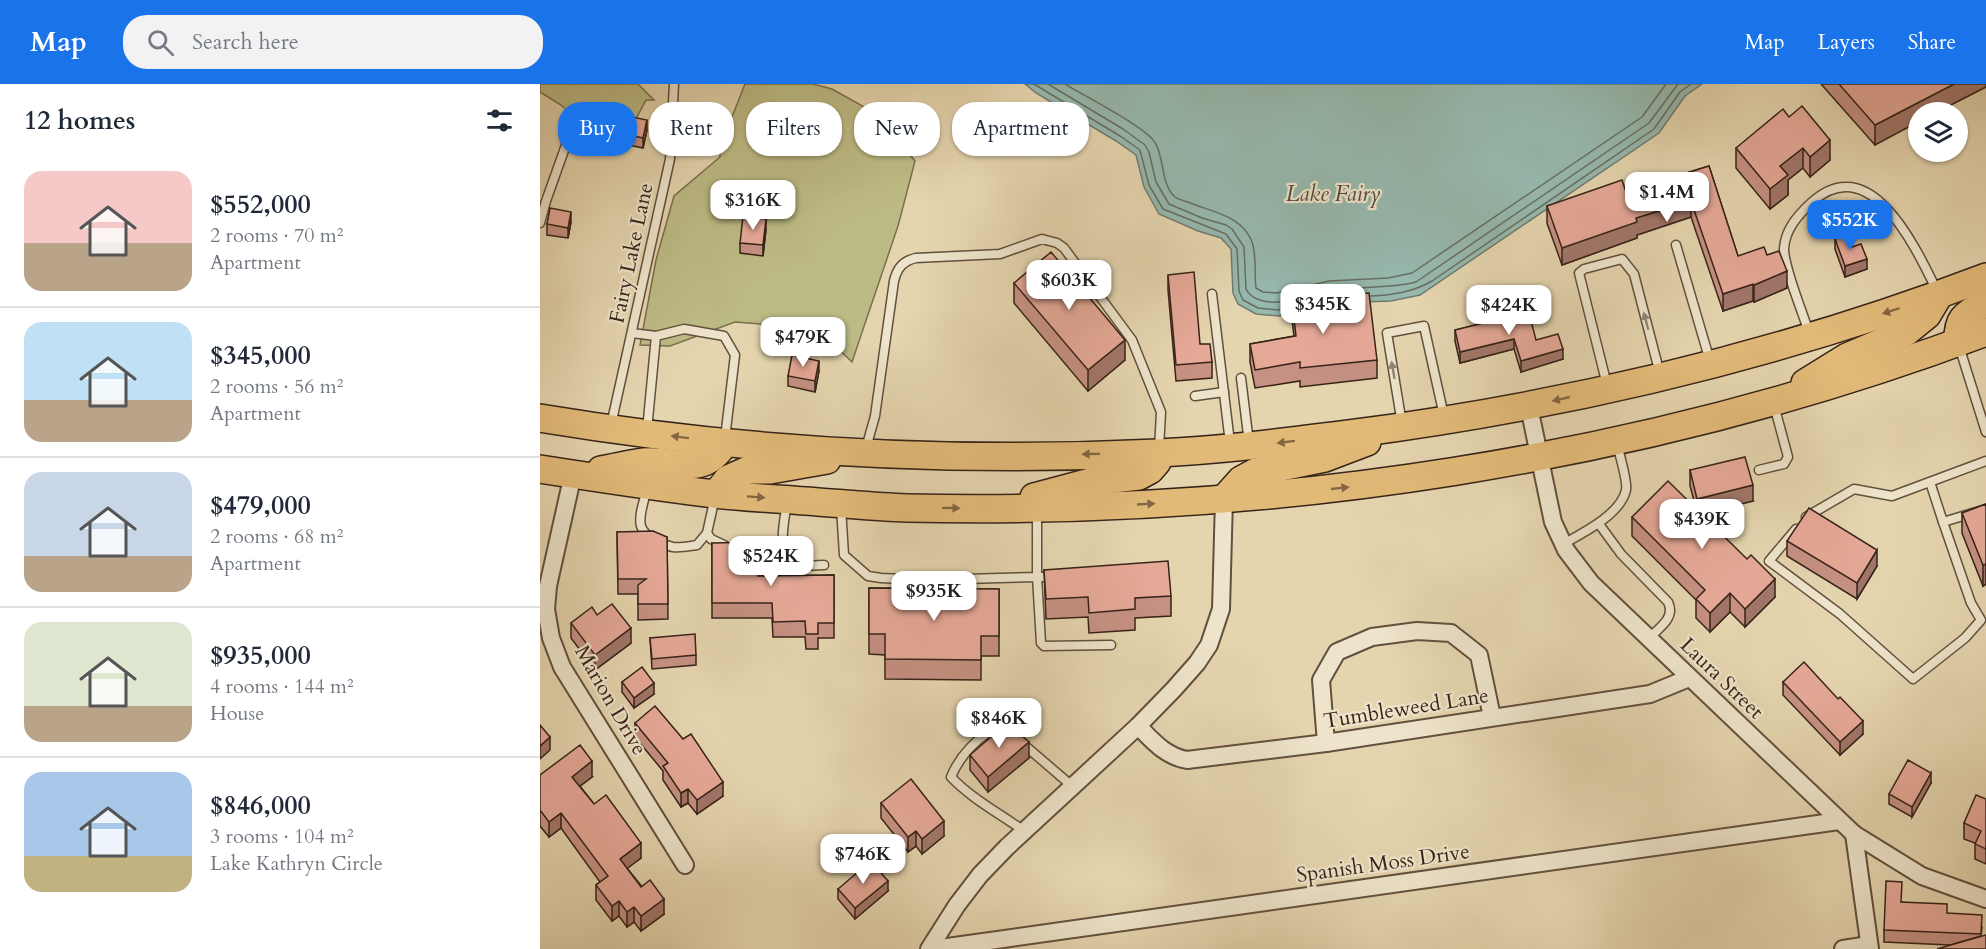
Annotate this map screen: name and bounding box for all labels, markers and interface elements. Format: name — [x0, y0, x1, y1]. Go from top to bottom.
search box — [123, 15, 543, 69]
text: Map — [30, 23, 87, 61]
icon: search — [144, 26, 177, 59]
text: Search here — [192, 27, 299, 57]
text: Map — [1745, 28, 1785, 57]
text: Layers — [1818, 28, 1875, 57]
text: Share — [1908, 28, 1956, 57]
chip: Buy — [558, 102, 637, 156]
chip: Rent — [649, 102, 734, 156]
chip: Filters — [746, 102, 842, 156]
chip: New — [854, 102, 940, 156]
chip: Apartment — [952, 102, 1089, 156]
map controls — [1908, 102, 1968, 162]
button: layers — [1908, 102, 1968, 162]
text: 12 homes — [24, 103, 135, 138]
icon: filters — [483, 104, 516, 137]
pin: $1.4M — [1625, 172, 1709, 223]
text: $1.4M — [1639, 178, 1695, 205]
water label: Lake Fairy — [1286, 179, 1381, 209]
street label: Fairy Lake Lane — [602, 180, 661, 326]
pin: $316K — [711, 180, 795, 231]
text: $316K — [724, 186, 782, 213]
text: $552,000 — [210, 187, 311, 222]
icon: home — [72, 195, 144, 267]
pin: $552K — [1808, 200, 1892, 251]
text: $552K — [1821, 206, 1879, 233]
text: 2 rooms · 70 m² — [210, 222, 343, 249]
text: Apartment — [210, 249, 301, 276]
pin: $603K — [1027, 260, 1111, 311]
text: $603K — [1040, 266, 1098, 293]
pin: $345K — [1281, 284, 1365, 335]
pin: $424K — [1467, 285, 1551, 336]
text: $345K — [1294, 290, 1352, 317]
text: $424K — [1480, 291, 1538, 318]
one-way arrow — [1882, 306, 1900, 316]
one-way arrow — [1641, 311, 1651, 330]
pin: $479K — [761, 317, 845, 368]
text: $479K — [774, 323, 832, 350]
text: $345,000 — [210, 338, 311, 373]
icon: home — [72, 346, 144, 418]
one-way arrow — [1388, 360, 1397, 379]
text: 2 rooms · 56 m² — [210, 373, 343, 400]
one-way arrow — [1552, 395, 1570, 405]
text: Apartment — [210, 400, 301, 427]
one-way arrow — [671, 432, 690, 442]
one-way arrow — [1276, 437, 1295, 447]
one-way arrow — [1082, 450, 1101, 459]
one-way arrow — [1330, 483, 1349, 493]
text: $479,000 — [210, 488, 311, 523]
one-way arrow — [747, 492, 766, 502]
icon: home — [72, 496, 144, 568]
one-way arrow — [1136, 499, 1155, 509]
pin: $439K — [1660, 499, 1744, 550]
one-way arrow — [941, 503, 960, 513]
text: $439K — [1673, 505, 1731, 532]
text: 2 rooms · 68 m² — [210, 523, 343, 550]
pin: $524K — [729, 536, 813, 587]
text: $524K — [742, 542, 800, 569]
text: Apartment — [210, 550, 301, 577]
pin: $935K — [892, 571, 976, 622]
text: $935K — [905, 577, 963, 604]
street label: Laura Street — [1673, 631, 1770, 726]
text: $935,000 — [210, 638, 311, 673]
street label: Marion Drive — [567, 640, 654, 760]
icon: home — [72, 646, 144, 718]
text: 4 rooms · 144 m² — [210, 673, 354, 700]
street label: Tumbleweed Lane — [1321, 681, 1491, 736]
pin: $846K — [957, 698, 1041, 749]
text: House — [210, 700, 264, 727]
text: $846K — [970, 704, 1028, 731]
text: $846,000 — [210, 788, 311, 823]
icon: home — [72, 796, 144, 868]
text: 3 rooms · 104 m² — [210, 823, 354, 850]
pin: $746K — [821, 834, 905, 885]
street label: Spanish Moss Drive — [1295, 837, 1471, 890]
text: $746K — [834, 840, 892, 867]
text: Lake Kathryn Circle — [210, 850, 383, 877]

